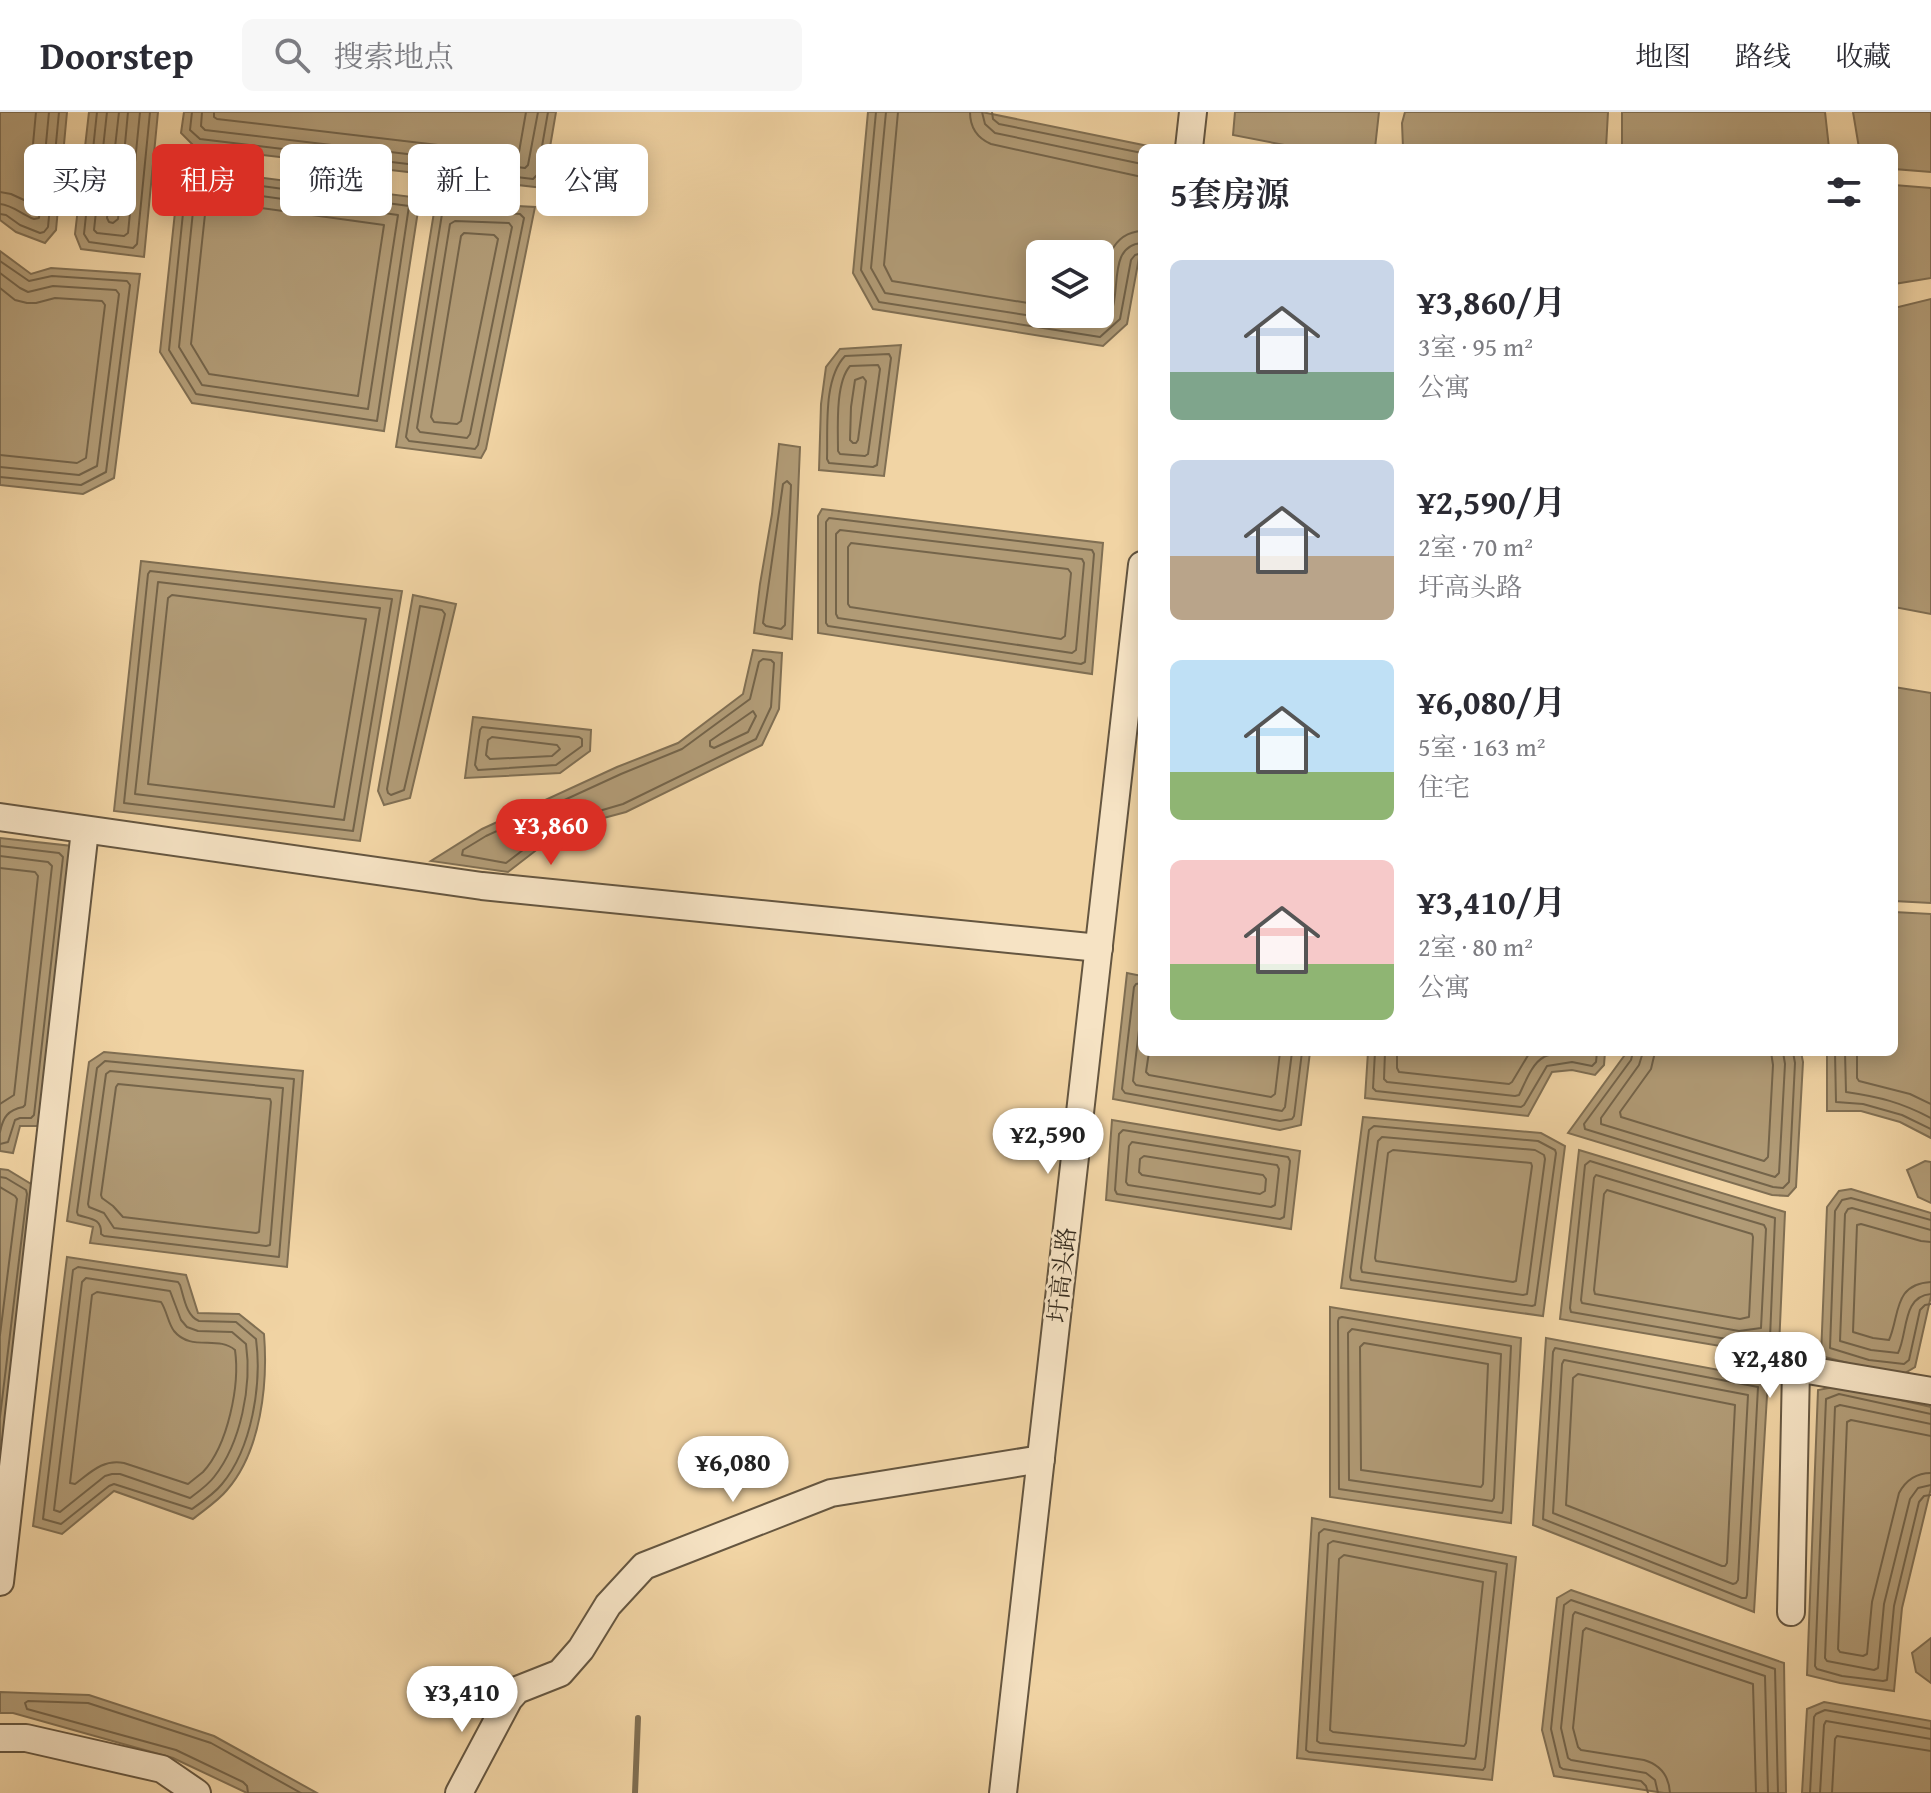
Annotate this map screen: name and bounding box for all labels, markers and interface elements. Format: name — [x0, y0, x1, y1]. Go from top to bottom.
search box — [242, 19, 802, 91]
text: Doorstep — [40, 27, 194, 83]
icon: search — [270, 33, 314, 77]
text: 搜索地点 — [334, 34, 454, 78]
text: 地图 — [1635, 35, 1691, 76]
text: 路线 — [1735, 35, 1791, 76]
text: 收藏 — [1835, 35, 1891, 76]
chip: 买房 — [24, 144, 136, 216]
chip: 租房 — [152, 144, 264, 216]
chip: 筛选 — [280, 144, 392, 216]
chip: 新上 — [408, 144, 520, 216]
chip: 公寓 — [536, 144, 648, 216]
text: 5套房源 — [1170, 169, 1290, 218]
icon: filters — [1822, 170, 1866, 214]
map controls — [1026, 240, 1114, 328]
button: layers — [1026, 240, 1114, 328]
text: ¥3,860/月 — [1418, 277, 1566, 326]
icon: home — [1234, 292, 1330, 388]
text: 3室 · 95 m² — [1418, 327, 1533, 366]
text: 公寓 — [1418, 367, 1470, 406]
text: ¥2,590/月 — [1418, 477, 1566, 526]
icon: home — [1234, 492, 1330, 588]
text: 2室 · 70 m² — [1418, 527, 1533, 566]
text: 圩高头路 — [1418, 567, 1522, 606]
text: ¥6,080/月 — [1418, 677, 1566, 726]
icon: home — [1234, 692, 1330, 788]
text: 5室 · 163 m² — [1418, 727, 1546, 766]
text: 住宅 — [1418, 767, 1470, 806]
pin: ¥3,860 — [486, 799, 616, 867]
text: ¥3,860 — [514, 805, 588, 844]
text: ¥3,410/月 — [1418, 877, 1566, 926]
icon: home — [1234, 892, 1330, 988]
text: 2室 · 80 m² — [1418, 927, 1533, 966]
text: 公寓 — [1418, 967, 1470, 1006]
pin: ¥2,590 — [983, 1108, 1113, 1176]
text: ¥2,590 — [1011, 1114, 1085, 1153]
street label: 圩高头路 — [1039, 1225, 1084, 1325]
pin: ¥2,480 — [1705, 1332, 1835, 1400]
text: ¥2,480 — [1733, 1338, 1807, 1377]
pin: ¥6,080 — [668, 1436, 798, 1504]
text: ¥6,080 — [696, 1442, 770, 1481]
pin: ¥3,410 — [397, 1666, 527, 1734]
text: ¥3,410 — [425, 1672, 499, 1711]

